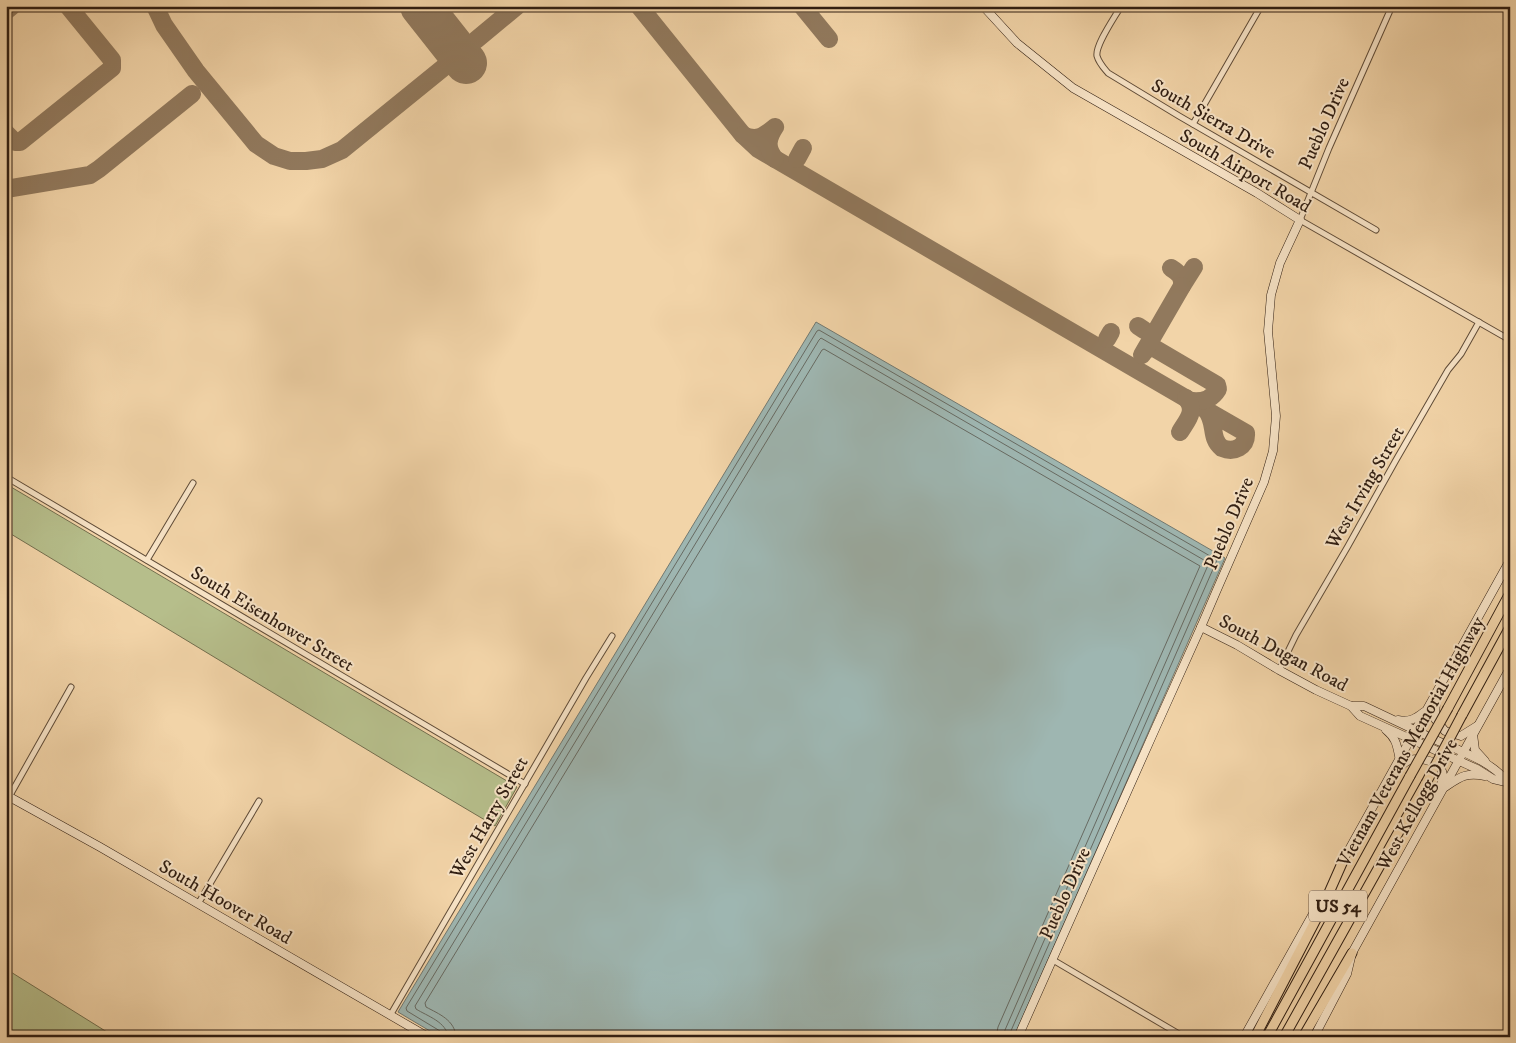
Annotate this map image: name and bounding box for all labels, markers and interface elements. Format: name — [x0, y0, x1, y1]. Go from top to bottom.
street label: South Sierra Drive — [1147, 74, 1280, 164]
street label: Pueblo Drive — [1294, 74, 1355, 173]
street label: South Airport Road — [1175, 124, 1315, 218]
street label: West Irving Street — [1320, 422, 1410, 554]
street label: Pueblo Drive — [1200, 474, 1259, 573]
street label: South Eisenhower Street — [187, 561, 358, 677]
street label: South Dugan Road — [1215, 610, 1352, 697]
street label: Vietnam Veterans Memorial Highway — [1332, 612, 1490, 872]
street label: West Kellogg Drive — [1371, 735, 1463, 876]
street label: West Harry Street — [445, 753, 534, 884]
street label: Pueblo Drive — [1035, 844, 1096, 943]
street label: South Hoover Road — [155, 855, 296, 950]
road number: US 54 — [1309, 890, 1367, 921]

